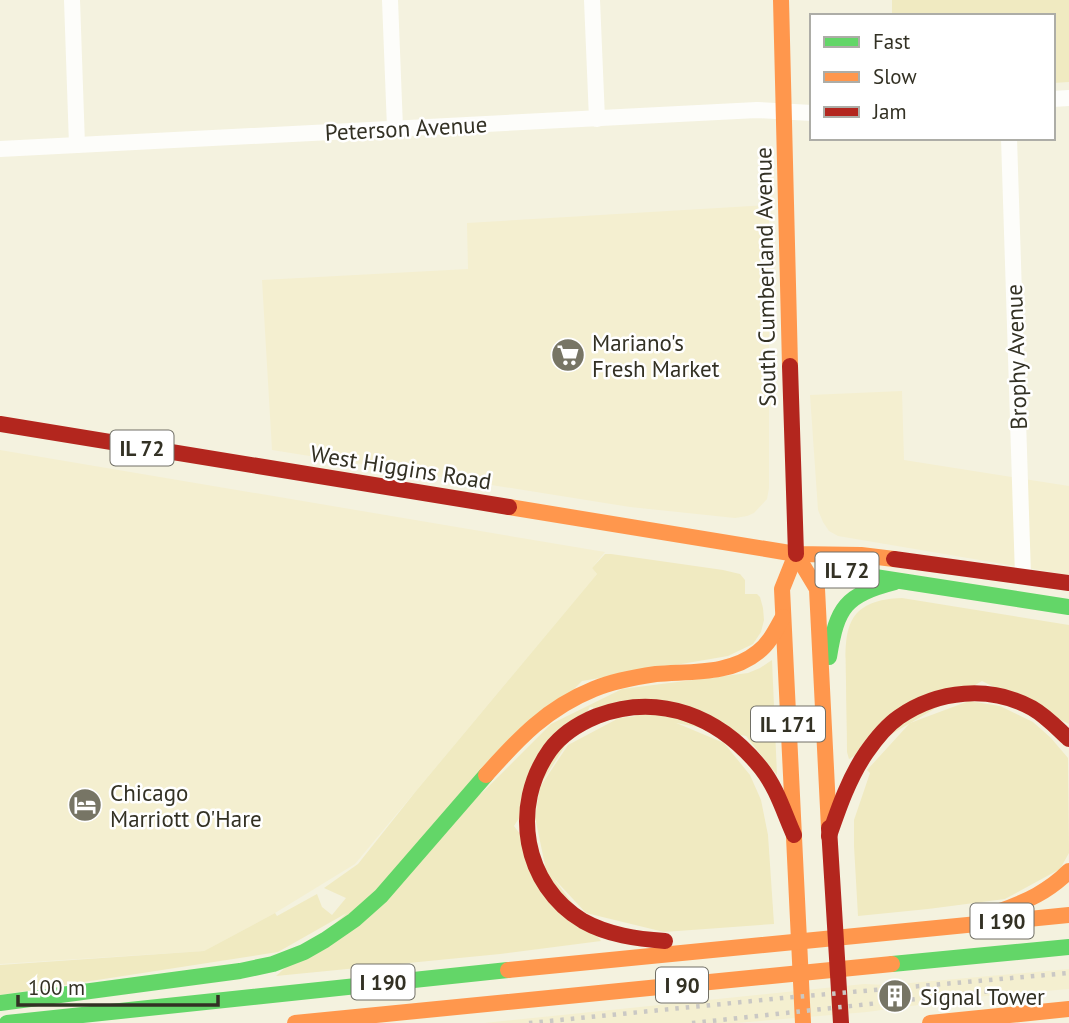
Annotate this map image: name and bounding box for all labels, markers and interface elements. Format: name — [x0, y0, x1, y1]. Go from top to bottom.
legend — [810, 14, 1055, 140]
text: Fast — [873, 28, 910, 55]
text: Slow — [873, 63, 917, 90]
text: Jam — [872, 98, 907, 125]
street label: Peterson Avenue — [324, 109, 488, 147]
street label: South Cumberland Avenue — [748, 147, 782, 407]
street label: Brophy Avenue — [999, 284, 1033, 430]
place label: Mariano's Fresh Market — [592, 328, 720, 383]
supermarket icon: Mariano's Fresh Market — [549, 336, 587, 374]
road number: IL 72 — [110, 430, 174, 466]
street label: West Higgins Road — [308, 438, 494, 496]
road number: IL 72 — [816, 552, 878, 588]
road number: IL 171 — [751, 706, 825, 742]
place label: Chicago Marriott O'Hare — [110, 778, 262, 833]
hotel icon: Chicago Marriott O'Hare — [66, 786, 104, 824]
road number: I 190 — [970, 904, 1034, 939]
scale bar — [18, 964, 217, 1008]
road number: I 190 — [352, 964, 414, 1000]
road number: I 90 — [656, 968, 708, 1002]
text: 100 m — [28, 974, 85, 1001]
building icon: Signal Tower — [876, 977, 914, 1015]
place label: Signal Tower — [920, 982, 1045, 1011]

